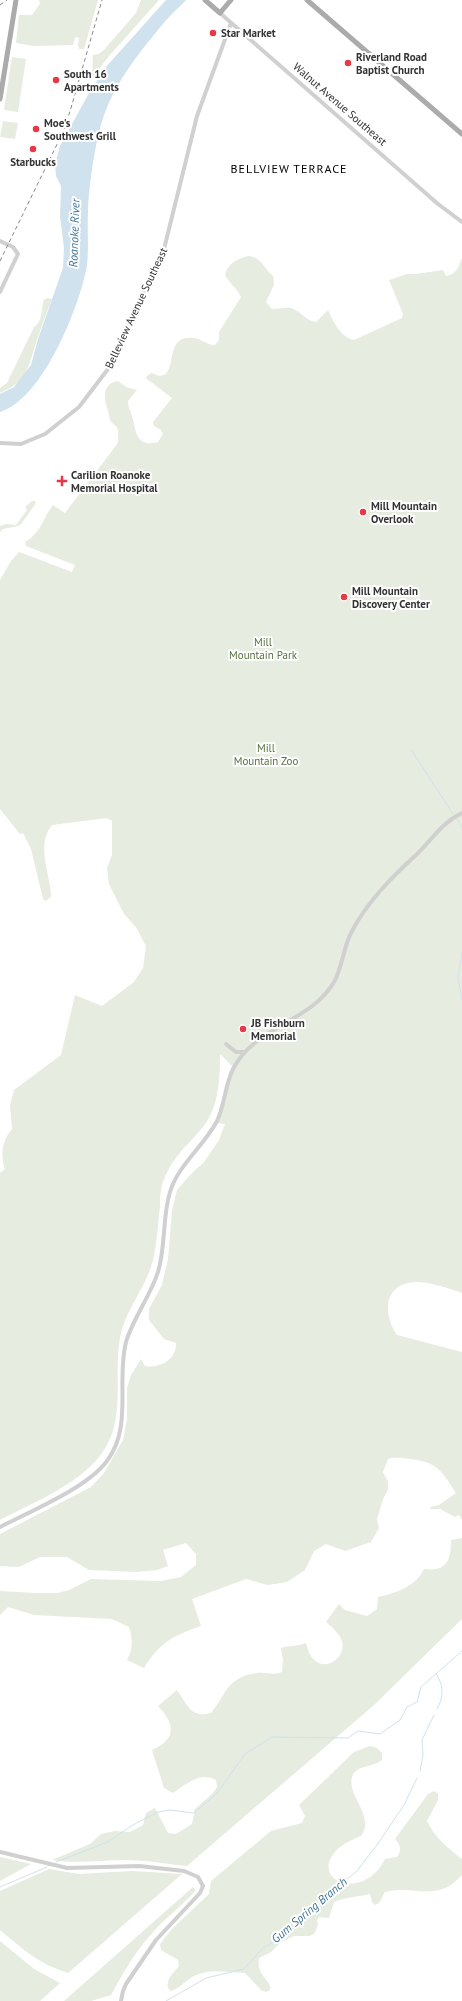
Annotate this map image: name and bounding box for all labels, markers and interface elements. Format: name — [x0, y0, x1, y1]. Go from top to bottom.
place label: Star Market — [221, 26, 276, 40]
marker: Star Market — [208, 28, 218, 38]
place label: Riverland Road Baptist Church — [356, 50, 427, 77]
marker: Riverland Road Baptist Church — [343, 58, 353, 68]
street label: Walnut Avenue Southeast — [290, 59, 390, 149]
place label: South 16 Apartments — [64, 67, 119, 94]
marker: South 16 Apartments — [51, 75, 61, 85]
place label: Moe's Southwest Grill — [44, 116, 117, 143]
marker: Moe's Southwest Grill — [31, 124, 41, 134]
marker: Starbucks — [28, 144, 38, 154]
place label: Starbucks — [10, 155, 56, 169]
district label: BELLVIEW TERRACE — [231, 161, 347, 176]
water label: Roanoke River — [65, 197, 83, 268]
street label: Belleview Avenue Southeast — [102, 245, 170, 371]
place label: Carilion Roanoke Memorial Hospital — [71, 468, 158, 495]
marker: Carilion Roanoke Memorial Hospital — [56, 475, 68, 487]
place label: Mill Mountain Overlook — [371, 499, 437, 526]
marker: Mill Mountain Overlook — [358, 507, 368, 517]
place label: Mill Mountain Discovery Center — [352, 584, 430, 611]
marker: Mill Mountain Discovery Center — [339, 592, 349, 602]
park label: Mill Mountain Park — [229, 635, 298, 662]
park label: Mill Mountain Zoo — [234, 741, 298, 768]
place label: JB Fishburn Memorial — [250, 1016, 305, 1043]
marker: JB Fishburn Memorial — [238, 1024, 248, 1034]
water label: Gum Spring Branch — [268, 1874, 350, 1946]

